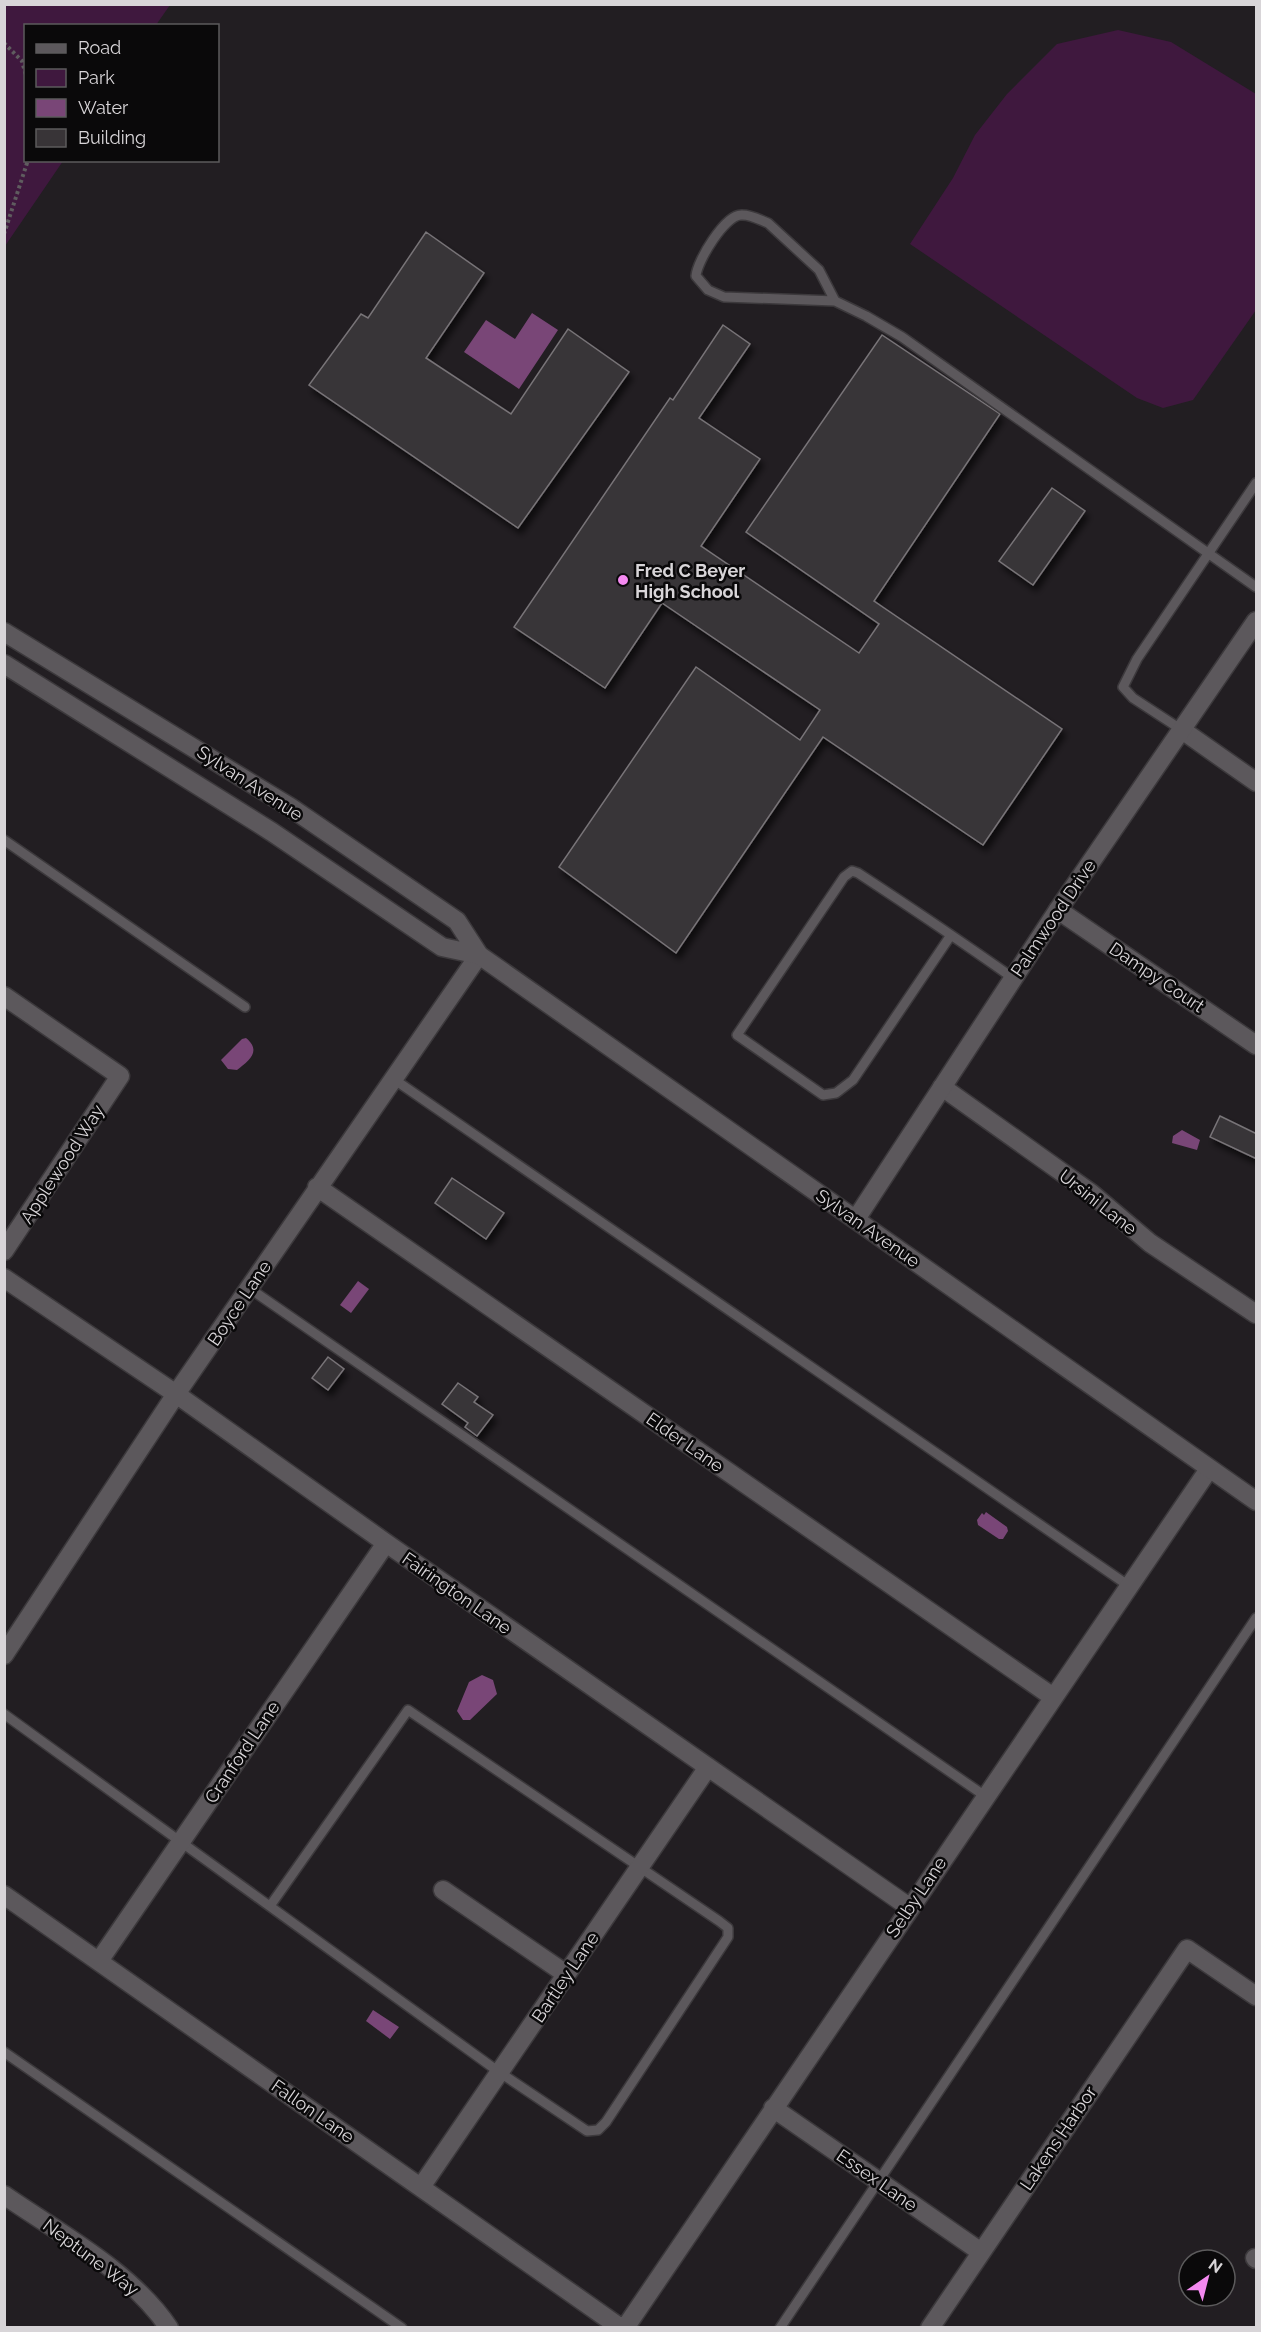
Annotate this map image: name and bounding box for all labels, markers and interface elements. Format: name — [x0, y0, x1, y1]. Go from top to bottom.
legend — [24, 24, 219, 162]
text: Road — [78, 37, 121, 58]
text: Park — [78, 67, 115, 88]
text: Water — [78, 97, 129, 118]
text: Building — [78, 127, 146, 148]
place label: Fred C Beyer High School — [635, 560, 745, 602]
marker: Fred C Beyer High School — [616, 573, 630, 587]
street label: Sylvan Avenue — [193, 741, 307, 825]
street label: Palmwood Drive — [1006, 855, 1100, 980]
street label: Dampy Court — [1106, 938, 1208, 1016]
street label: Applewood Way — [16, 1100, 108, 1227]
street label: Ursini Lane — [1055, 1165, 1141, 1239]
street label: Sylvan Avenue — [812, 1184, 924, 1272]
street label: Boyce Lane — [203, 1256, 275, 1350]
street label: Elder Lane — [642, 1408, 728, 1477]
street label: Fairington Lane — [399, 1548, 516, 1639]
street label: Cranford Lane — [200, 1697, 284, 1807]
street label: Selby Lane — [881, 1852, 951, 1941]
street label: Bartley Lane — [527, 1927, 603, 2026]
street label: Fallon Lane — [268, 2075, 359, 2147]
street label: Lakens Harbor — [1015, 2081, 1101, 2194]
street label: Essex Lane — [833, 2145, 922, 2216]
street label: Neptune Way — [39, 2214, 143, 2300]
north arrow — [1177, 2248, 1237, 2308]
text: N — [1205, 2255, 1226, 2277]

